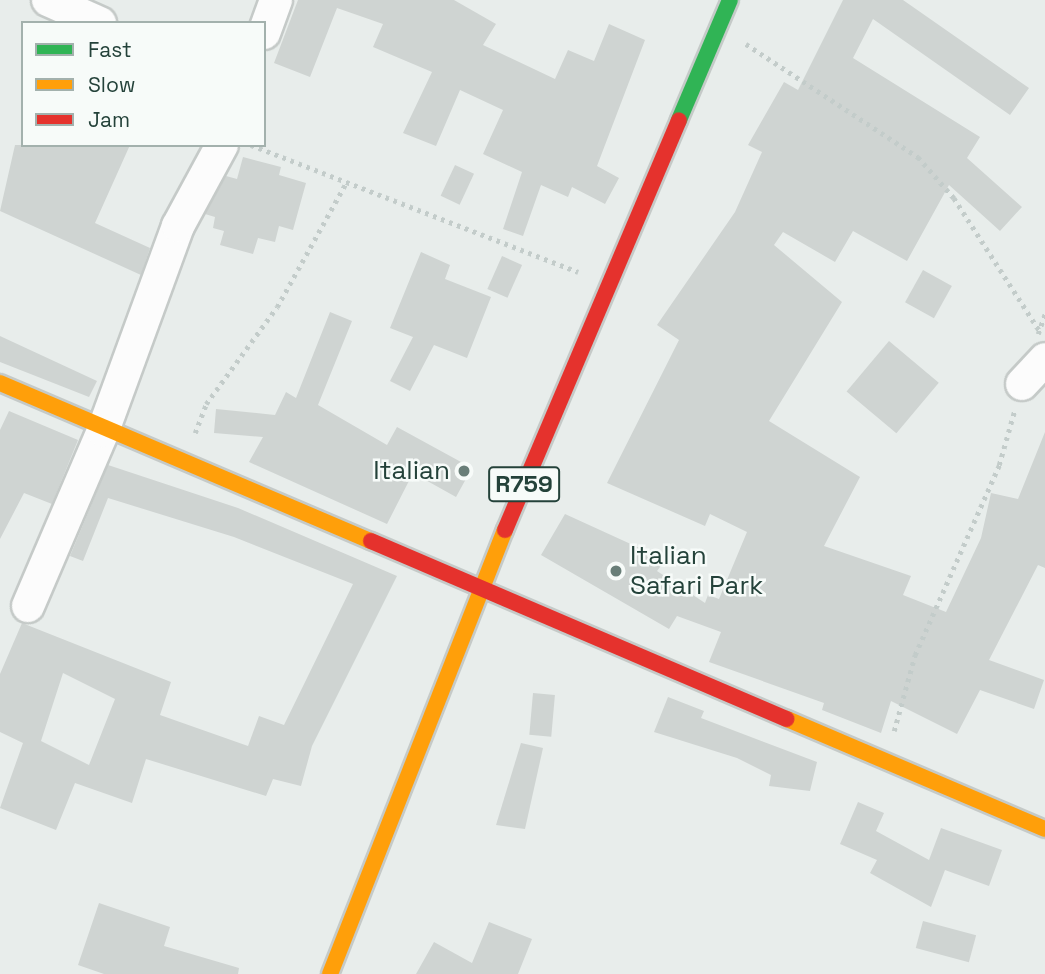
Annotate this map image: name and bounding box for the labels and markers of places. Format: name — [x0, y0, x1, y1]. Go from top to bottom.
place label: Italian — [373, 455, 450, 487]
marker: Italian — [456, 463, 472, 479]
place label: Italian Safari Park — [630, 540, 763, 602]
marker: Italian Safari Park — [608, 563, 624, 579]

